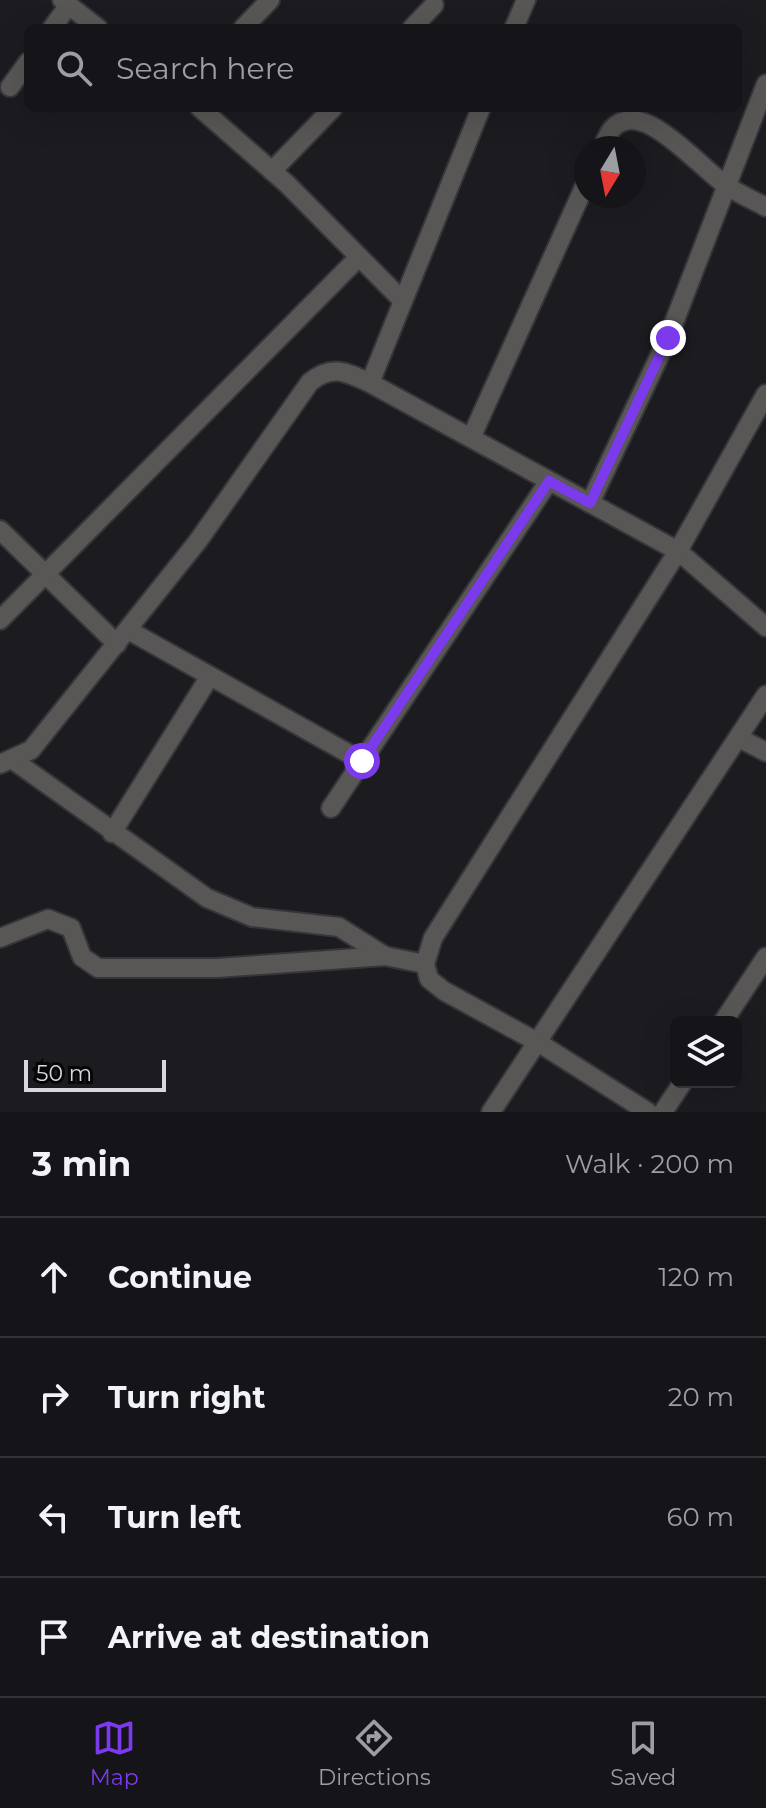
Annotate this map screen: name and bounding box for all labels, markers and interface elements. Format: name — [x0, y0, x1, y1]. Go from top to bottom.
search box — [24, 24, 742, 112]
icon: search — [52, 46, 96, 90]
text: Search here — [116, 50, 294, 87]
north arrow — [574, 136, 646, 208]
route end — [650, 320, 686, 356]
route start — [344, 743, 380, 779]
map controls — [670, 1016, 742, 1088]
button: layers — [670, 1016, 742, 1088]
scale bar — [24, 1056, 166, 1092]
text: 50 m — [36, 1060, 92, 1087]
text: 3 min — [32, 1143, 131, 1185]
text: Walk · 200 m — [565, 1148, 734, 1180]
icon: ahead — [32, 1255, 76, 1299]
text: Continue — [108, 1259, 252, 1296]
text: 120 m — [658, 1261, 734, 1293]
icon: right — [32, 1375, 76, 1419]
text: Turn right — [108, 1379, 265, 1416]
text: 20 m — [668, 1381, 734, 1413]
icon: left — [32, 1495, 76, 1539]
text: Turn left — [108, 1499, 241, 1536]
text: 60 m — [667, 1501, 734, 1533]
icon: arrive — [32, 1615, 76, 1659]
text: Arrive at destination — [108, 1619, 430, 1656]
tab: Map — [90, 1716, 139, 1791]
tab: Directions — [318, 1716, 431, 1791]
tab: Saved — [610, 1716, 676, 1791]

